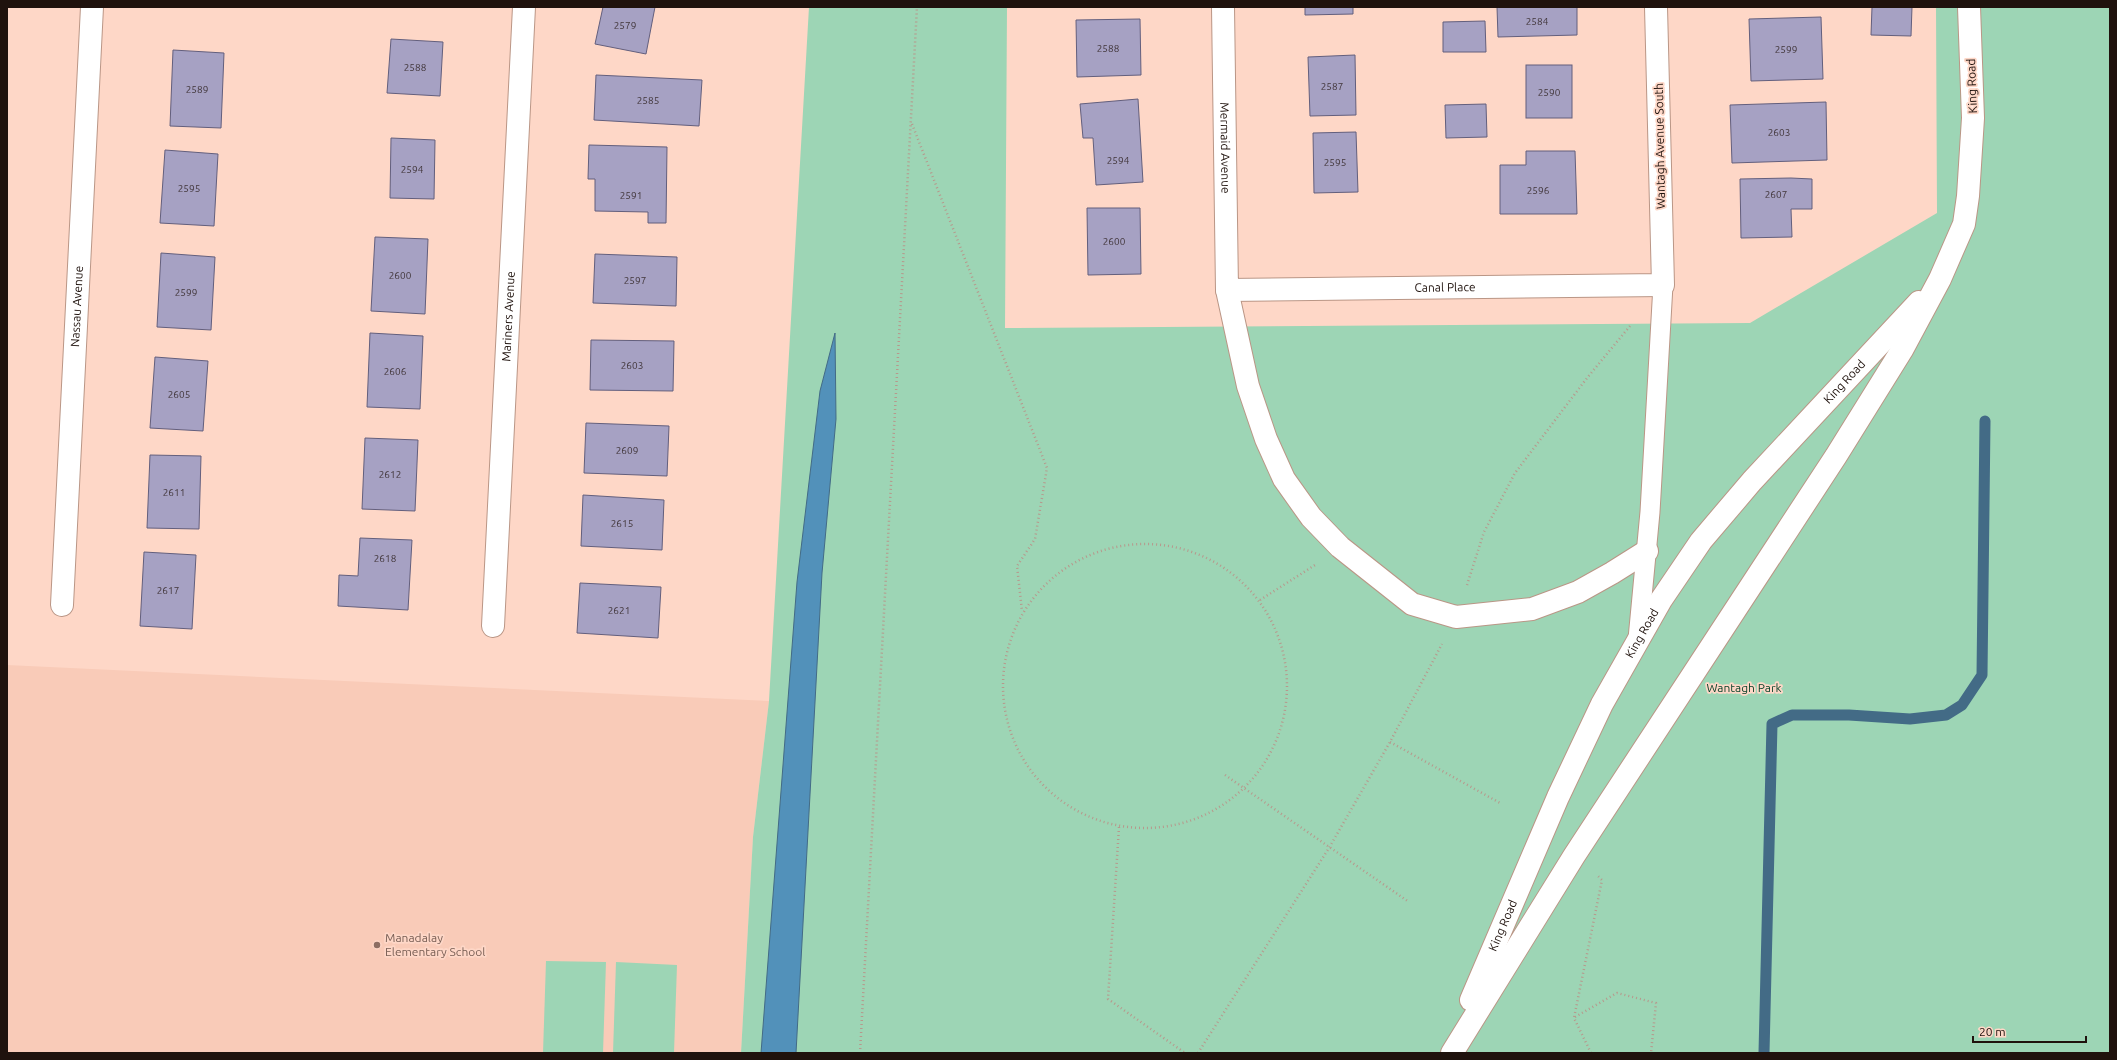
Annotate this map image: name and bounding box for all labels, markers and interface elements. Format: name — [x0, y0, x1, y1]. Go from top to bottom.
house number: 2584 — [1526, 16, 1549, 27]
house number: 2579 — [614, 20, 636, 31]
house number: 2588 — [1097, 43, 1120, 54]
house number: 2599 — [1775, 44, 1797, 55]
street label: King Road — [1964, 58, 1979, 114]
house number: 2588 — [404, 62, 427, 73]
house number: 2587 — [1321, 81, 1343, 92]
street label: Wantagh Avenue South — [1652, 83, 1667, 209]
house number: 2589 — [186, 84, 208, 95]
house number: 2590 — [1538, 87, 1561, 98]
house number: 2585 — [637, 95, 659, 106]
street label: Mermaid Avenue — [1218, 102, 1233, 194]
house number: 2603 — [1768, 127, 1790, 138]
house number: 2594 — [1107, 155, 1130, 166]
house number: 2595 — [1324, 157, 1346, 168]
house number: 2594 — [401, 164, 424, 175]
house number: 2595 — [178, 183, 200, 194]
house number: 2596 — [1527, 185, 1550, 196]
house number: 2607 — [1765, 189, 1787, 200]
house number: 2591 — [620, 190, 642, 201]
house number: 2600 — [1103, 236, 1126, 247]
street label: Nassau Avenue — [68, 265, 85, 347]
house number: 2600 — [389, 270, 412, 281]
street label: Mariners Avenue — [499, 271, 517, 362]
house number: 2597 — [624, 275, 646, 286]
street label: Canal Place — [1414, 280, 1476, 294]
house number: 2599 — [175, 287, 197, 298]
street label: King Road — [1821, 357, 1868, 406]
house number: 2603 — [621, 360, 643, 371]
house number: 2606 — [384, 366, 407, 377]
house number: 2605 — [168, 389, 190, 400]
house number: 2609 — [616, 445, 638, 456]
house number: 2612 — [379, 469, 401, 480]
house number: 2611 — [163, 487, 185, 498]
house number: 2615 — [611, 518, 633, 529]
house number: 2618 — [374, 553, 397, 564]
house number: 2617 — [157, 585, 179, 596]
house number: 2621 — [608, 605, 630, 616]
street label: King Road — [1623, 606, 1661, 660]
park label: Wantagh Park — [1706, 681, 1782, 694]
street label: King Road — [1486, 898, 1519, 953]
place label: Manadalay Elementary School — [385, 931, 485, 958]
marker: Manadalay Elementary School — [372, 940, 382, 950]
scale bar — [1973, 1018, 2086, 1044]
text: 20 m — [1979, 1025, 2006, 1038]

